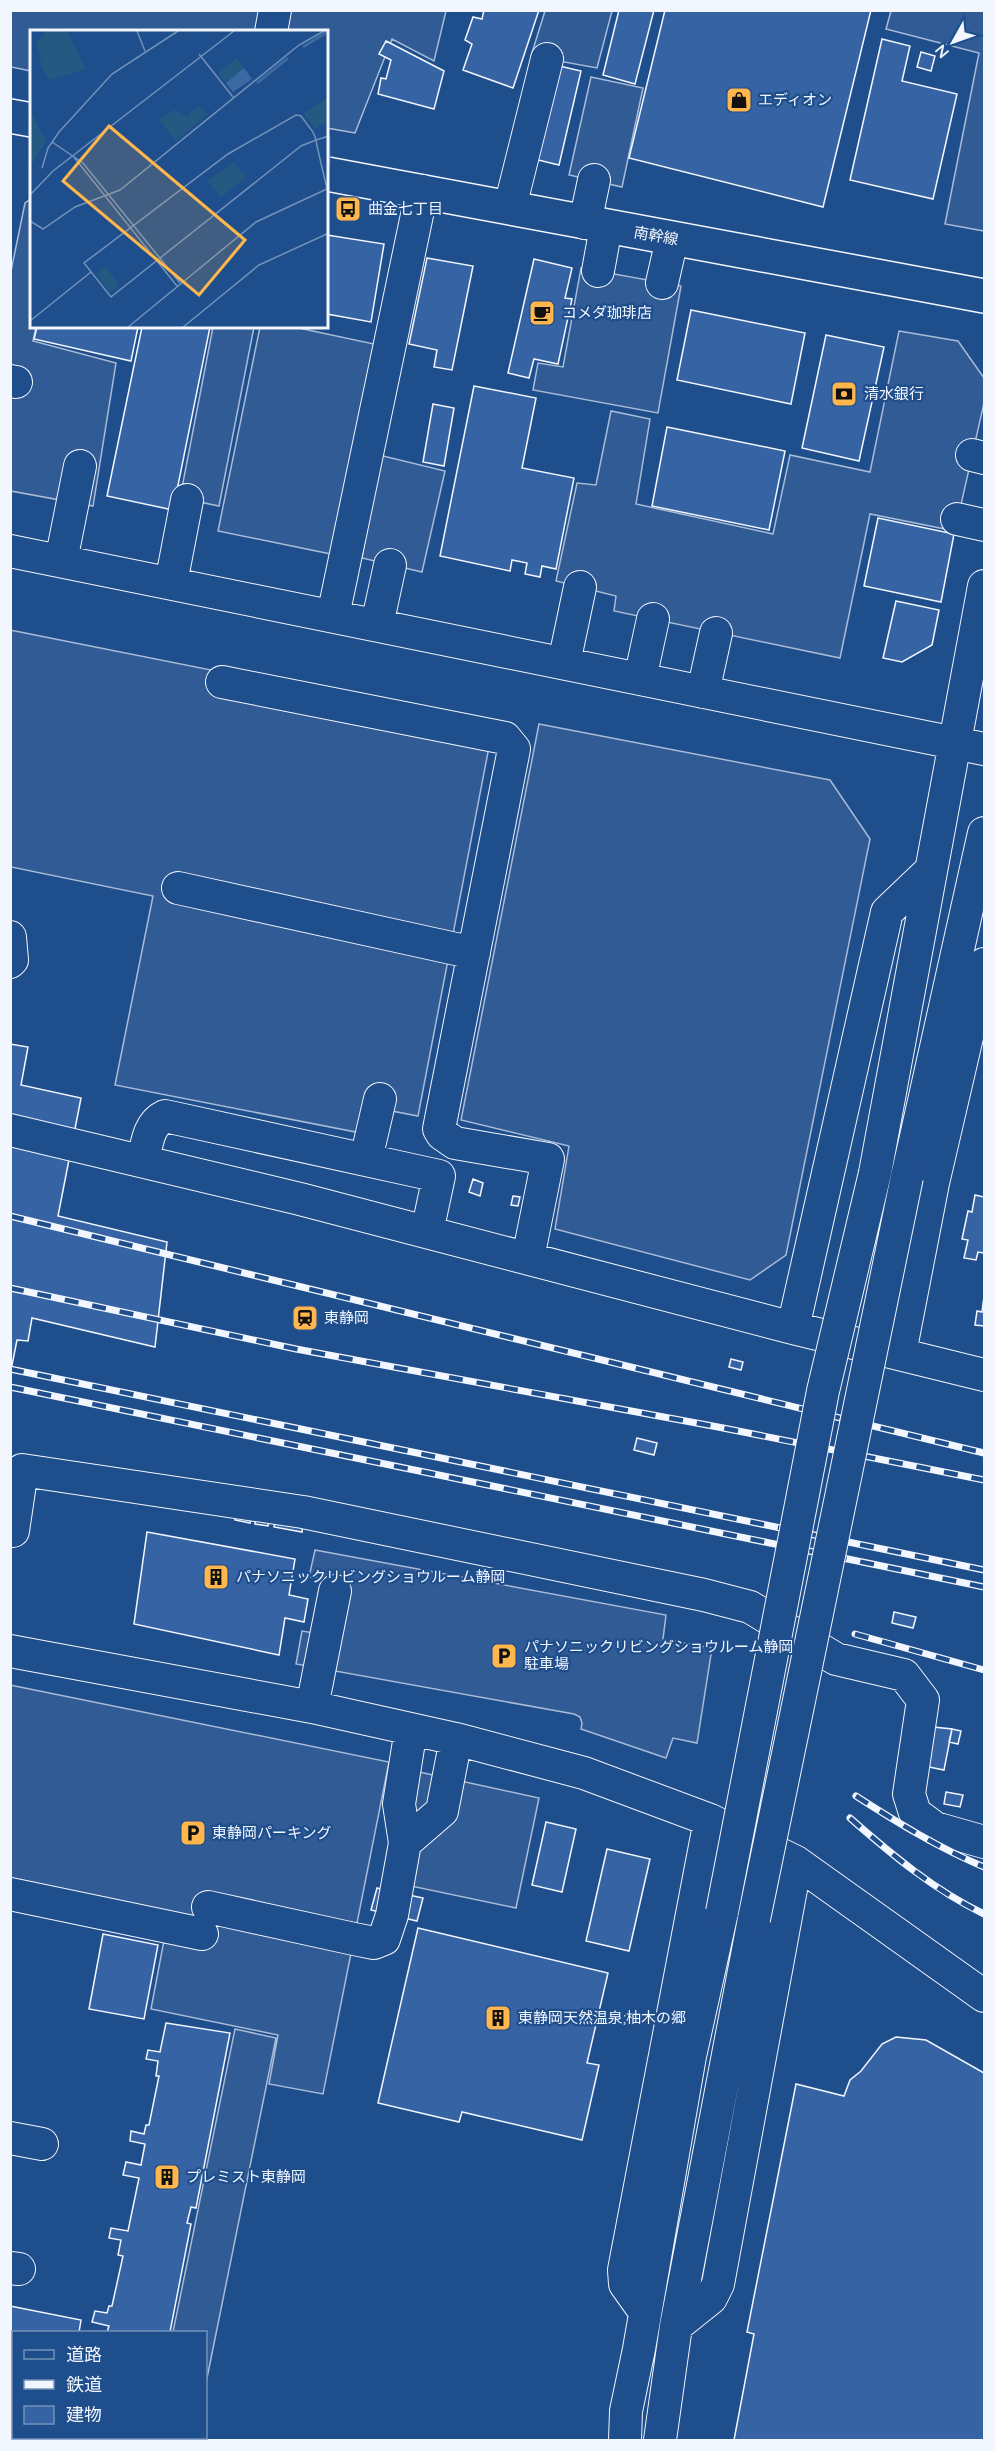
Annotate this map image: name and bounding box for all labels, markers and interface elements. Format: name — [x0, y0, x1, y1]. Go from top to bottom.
north arrow — [923, 12, 983, 72]
inset map — [30, 30, 328, 328]
text: N — [930, 41, 953, 63]
shop icon: エディオン — [724, 85, 754, 115]
place label: エディオン — [758, 90, 832, 109]
bus stop icon: 曲金七丁目 — [333, 194, 363, 224]
place label: 曲金七丁目 — [368, 199, 443, 218]
street label: 南幹線 — [632, 222, 680, 249]
cafe icon: コメダ珈琲店 — [527, 298, 557, 328]
place label: コメダ珈琲店 — [562, 303, 652, 322]
bank icon: 清水銀行 — [829, 379, 859, 409]
place label: 清水銀行 — [864, 384, 924, 403]
station icon: 東静岡 — [290, 1303, 320, 1333]
place label: 東静岡 — [324, 1308, 369, 1327]
building icon: パナソニックリビングショウルーム静岡 — [201, 1562, 231, 1592]
place label: パナソニックリビングショウルーム静岡 — [236, 1567, 506, 1586]
place label: パナソニックリビングショウルーム静岡 駐車場 — [524, 1637, 794, 1673]
parking icon: パナソニックリビングショウルーム静岡 駐車場 — [489, 1641, 519, 1671]
parking icon: 東静岡パーキング — [178, 1818, 208, 1848]
place label: 東静岡パーキング — [212, 1823, 332, 1842]
building icon: 東静岡天然温泉;柚木の郷 — [483, 2003, 513, 2033]
place label: 東静岡天然温泉;柚木の郷 — [518, 2008, 686, 2027]
building icon: プレミスト東静岡 — [152, 2162, 182, 2192]
place label: プレミスト東静岡 — [186, 2167, 306, 2186]
legend — [12, 2331, 207, 2439]
text: 道路 — [66, 2343, 102, 2366]
text: 鉄道 — [66, 2373, 102, 2396]
text: 建物 — [66, 2403, 102, 2426]

